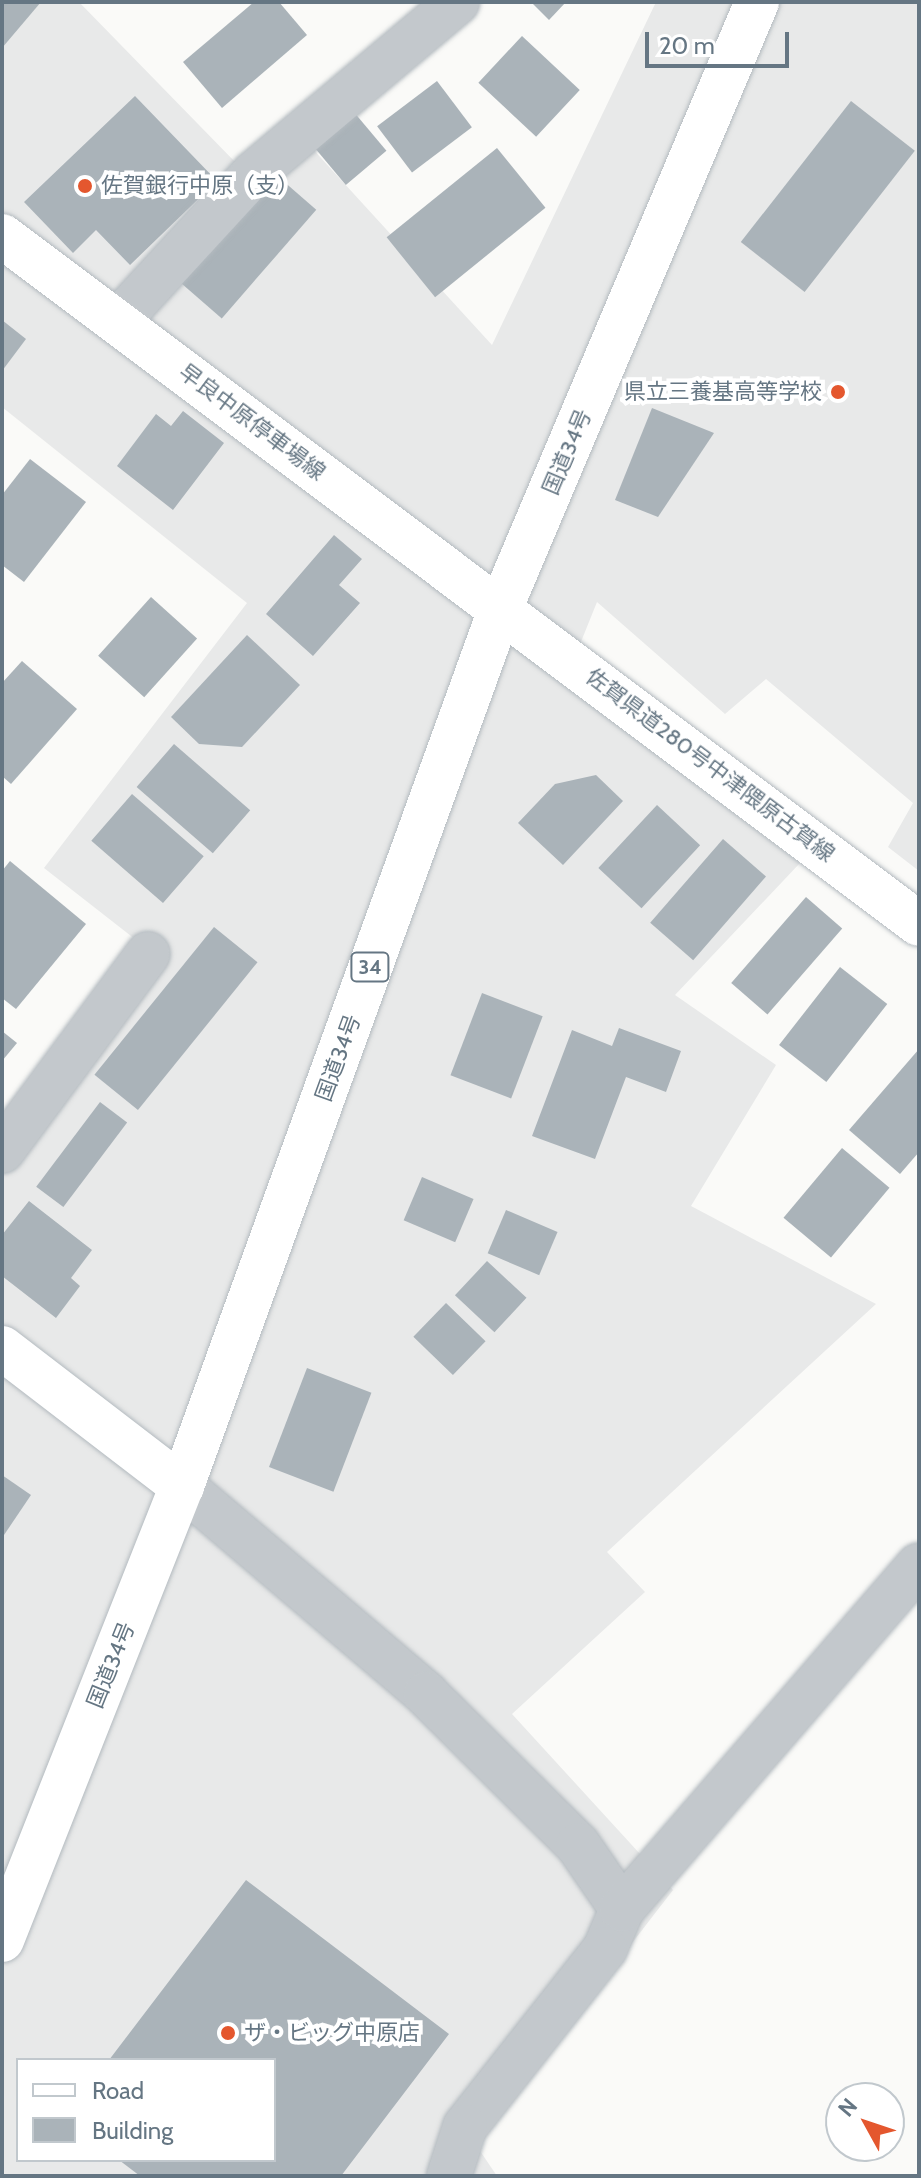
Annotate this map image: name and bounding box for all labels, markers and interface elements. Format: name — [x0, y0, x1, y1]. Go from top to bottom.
scale bar — [649, 16, 793, 66]
text: 20 m — [659, 31, 715, 60]
place label: 佐賀銀行中原（支） — [101, 173, 299, 199]
marker: 佐賀銀行中原（支） — [76, 177, 94, 195]
street label: 早良中原停車場線 — [174, 358, 330, 486]
place label: 県立三養基高等学校 — [624, 379, 822, 405]
marker: 県立三養基高等学校 — [829, 383, 847, 401]
street label: 国道34号 — [537, 405, 597, 499]
street label: 佐賀県道280号中津隈原古賀線 — [581, 663, 839, 867]
road number: 34 — [350, 951, 390, 983]
street label: 国道34号 — [310, 1011, 366, 1105]
street label: 国道34号 — [82, 1618, 140, 1712]
place label: ザ・ビッグ中原店 — [244, 2020, 420, 2046]
marker: ザ・ビッグ中原店 — [219, 2024, 237, 2042]
legend — [16, 2058, 276, 2162]
text: Road — [92, 2076, 144, 2105]
north arrow — [825, 2082, 905, 2162]
text: N — [832, 2093, 863, 2122]
text: Building — [92, 2116, 173, 2145]

